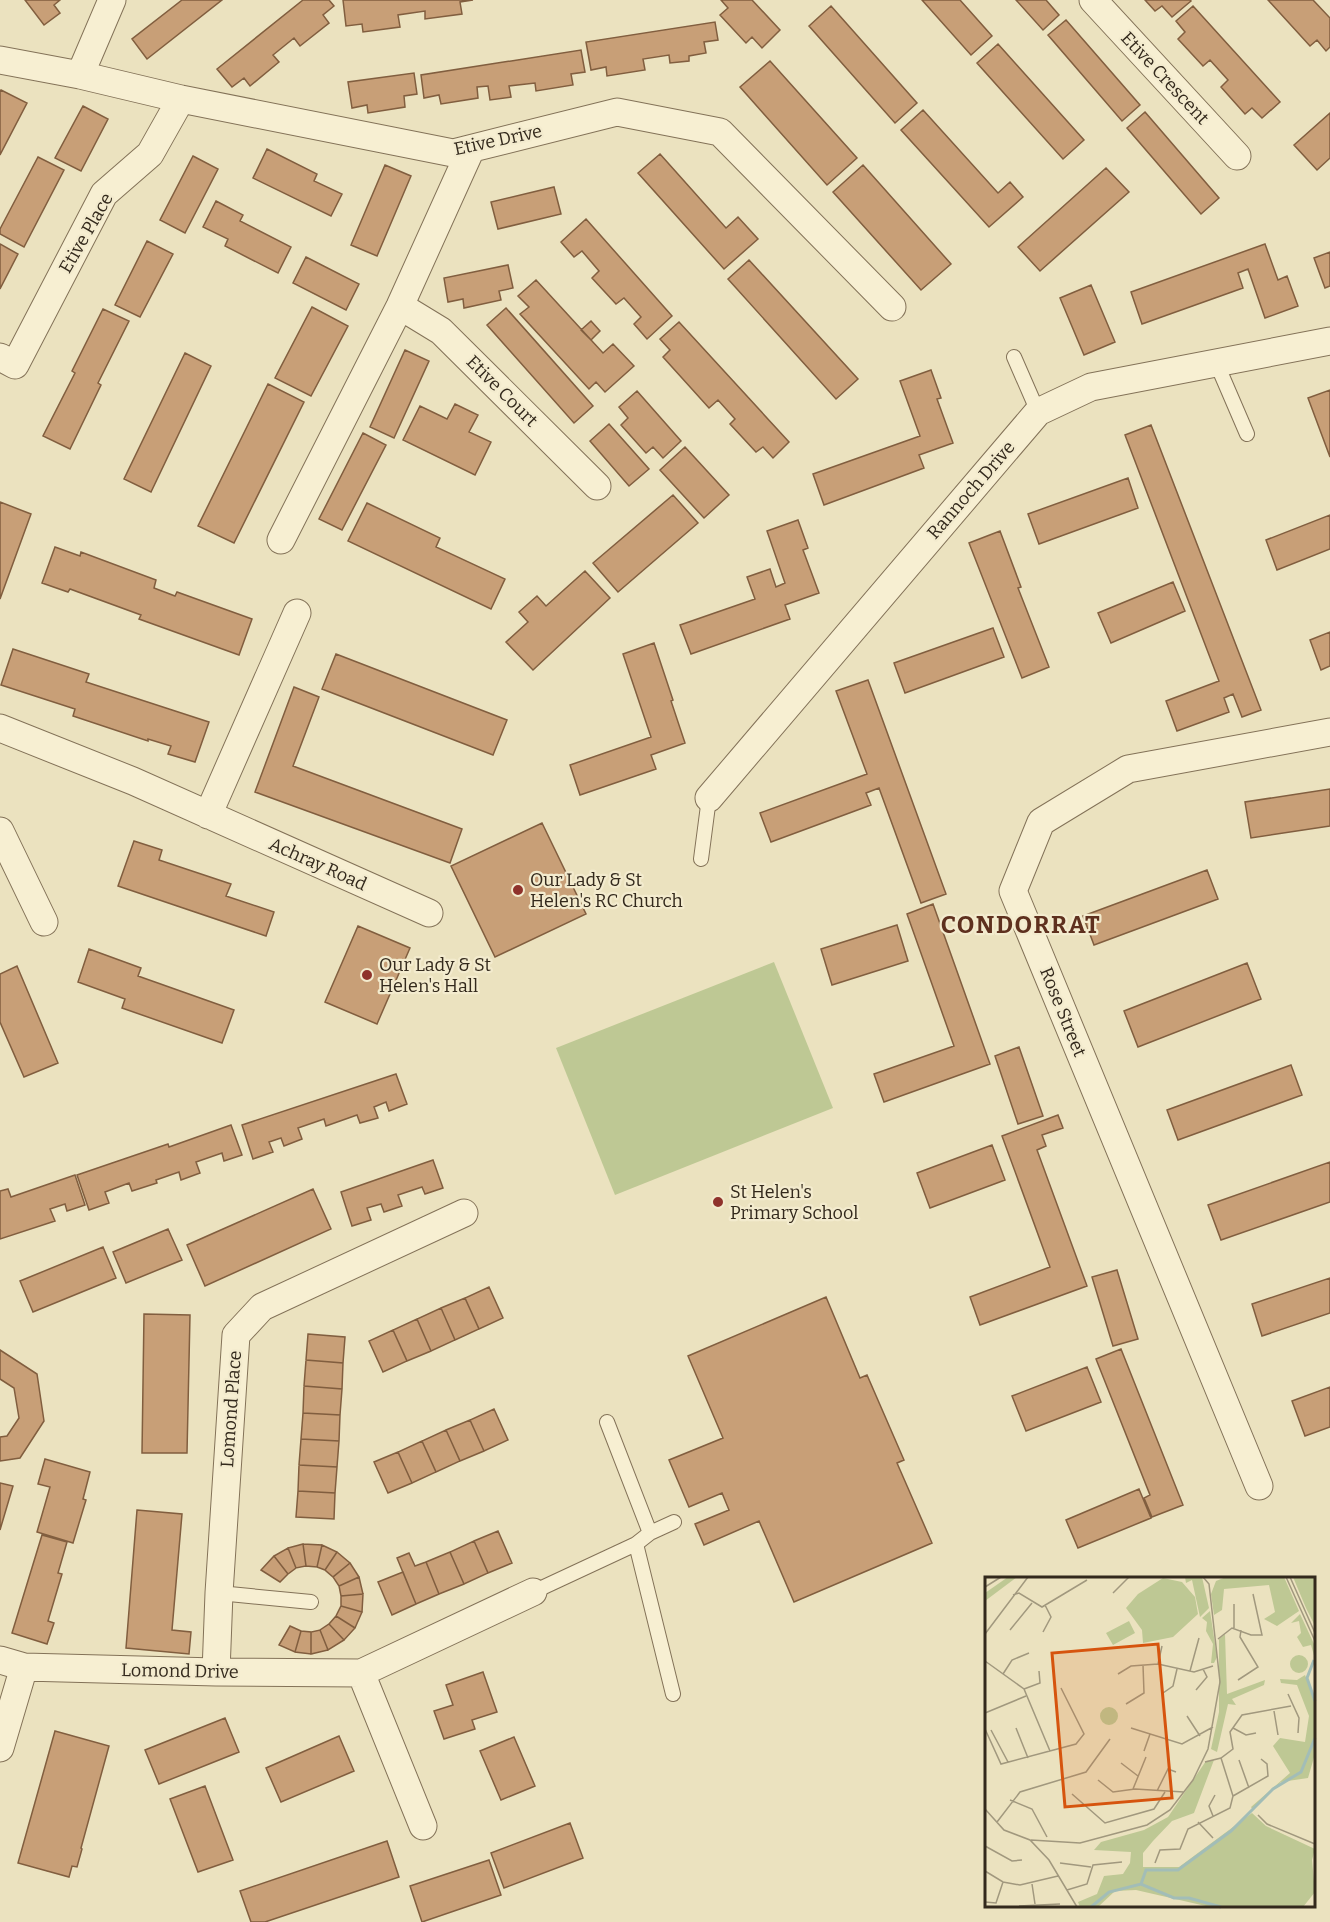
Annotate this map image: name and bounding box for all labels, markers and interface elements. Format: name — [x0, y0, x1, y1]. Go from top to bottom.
street label: Etive Crescent — [1116, 27, 1214, 129]
street label: Etive Drive — [452, 120, 544, 160]
street label: Etive Place — [54, 189, 118, 277]
street label: Etive Court — [462, 351, 543, 432]
street label: Rannoch Drive — [922, 437, 1020, 543]
street label: Achray Road — [266, 833, 371, 895]
place label: Our Lady & St Helen's RC Church — [530, 869, 683, 912]
marker: Our Lady & St Helen's RC Church — [511, 883, 525, 897]
district label: CONDORRAT — [941, 911, 1101, 939]
place label: Our Lady & St Helen's Hall — [379, 954, 492, 997]
street label: Rose Street — [1035, 964, 1091, 1060]
marker: Our Lady & St Helen's Hall — [360, 968, 374, 982]
place label: St Helen's Primary School — [730, 1181, 859, 1224]
marker: St Helen's Primary School — [711, 1195, 725, 1209]
street label: Lomond Place — [216, 1350, 246, 1468]
inset map — [985, 1577, 1315, 1907]
street label: Lomond Drive — [121, 1659, 239, 1683]

